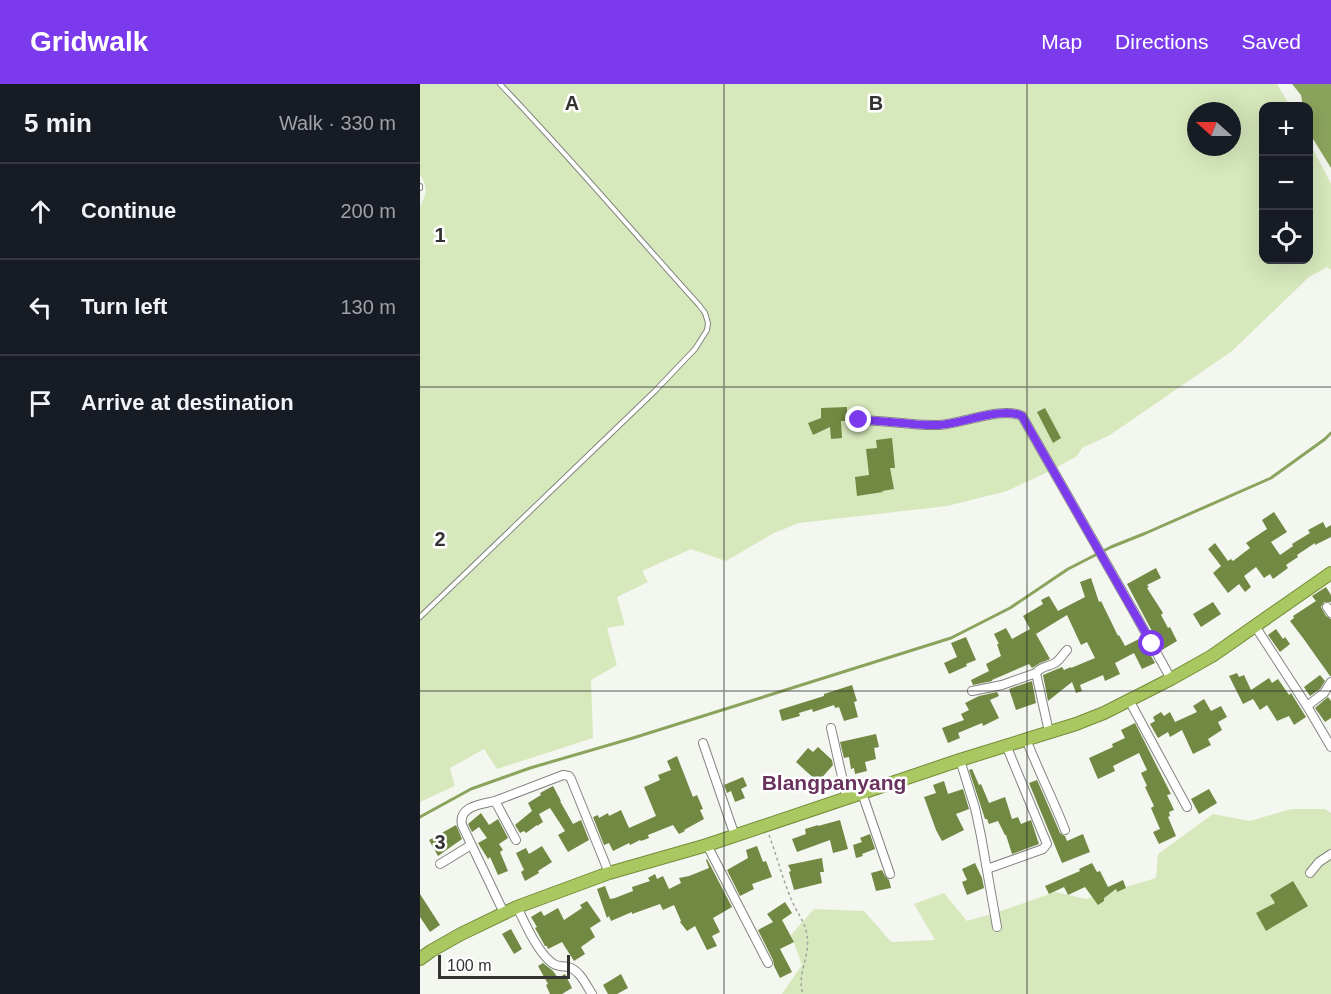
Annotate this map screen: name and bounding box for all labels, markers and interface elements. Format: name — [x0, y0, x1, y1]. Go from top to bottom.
text: Gridwalk — [30, 26, 148, 57]
text: Map — [1041, 30, 1082, 53]
text: Directions — [1115, 30, 1208, 53]
text: Saved — [1241, 30, 1301, 53]
text: A — [565, 92, 579, 114]
text: B — [869, 92, 883, 114]
north arrow — [1187, 102, 1241, 156]
map controls — [1259, 102, 1313, 264]
button: + — [1259, 102, 1313, 156]
text: 5 min — [24, 108, 92, 138]
text: Walk · 330 m — [279, 112, 396, 134]
button: − — [1259, 156, 1313, 210]
icon: ahead — [24, 195, 57, 228]
text: Continue — [81, 198, 176, 223]
text: 200 m — [340, 200, 396, 222]
button: locate — [1259, 210, 1313, 264]
text: 1 — [434, 224, 446, 246]
icon: left — [24, 291, 57, 324]
text: Turn left — [81, 294, 167, 319]
text: 130 m — [340, 296, 396, 318]
icon: arrive — [24, 387, 57, 420]
text: Arrive at destination — [81, 390, 294, 415]
route end — [845, 406, 871, 432]
text: 2 — [434, 528, 446, 550]
route start — [1138, 630, 1164, 656]
district label: Blangpanyang — [762, 771, 906, 794]
text: 3 — [434, 831, 446, 853]
scale bar — [438, 952, 570, 980]
text: 100 m — [447, 957, 491, 974]

